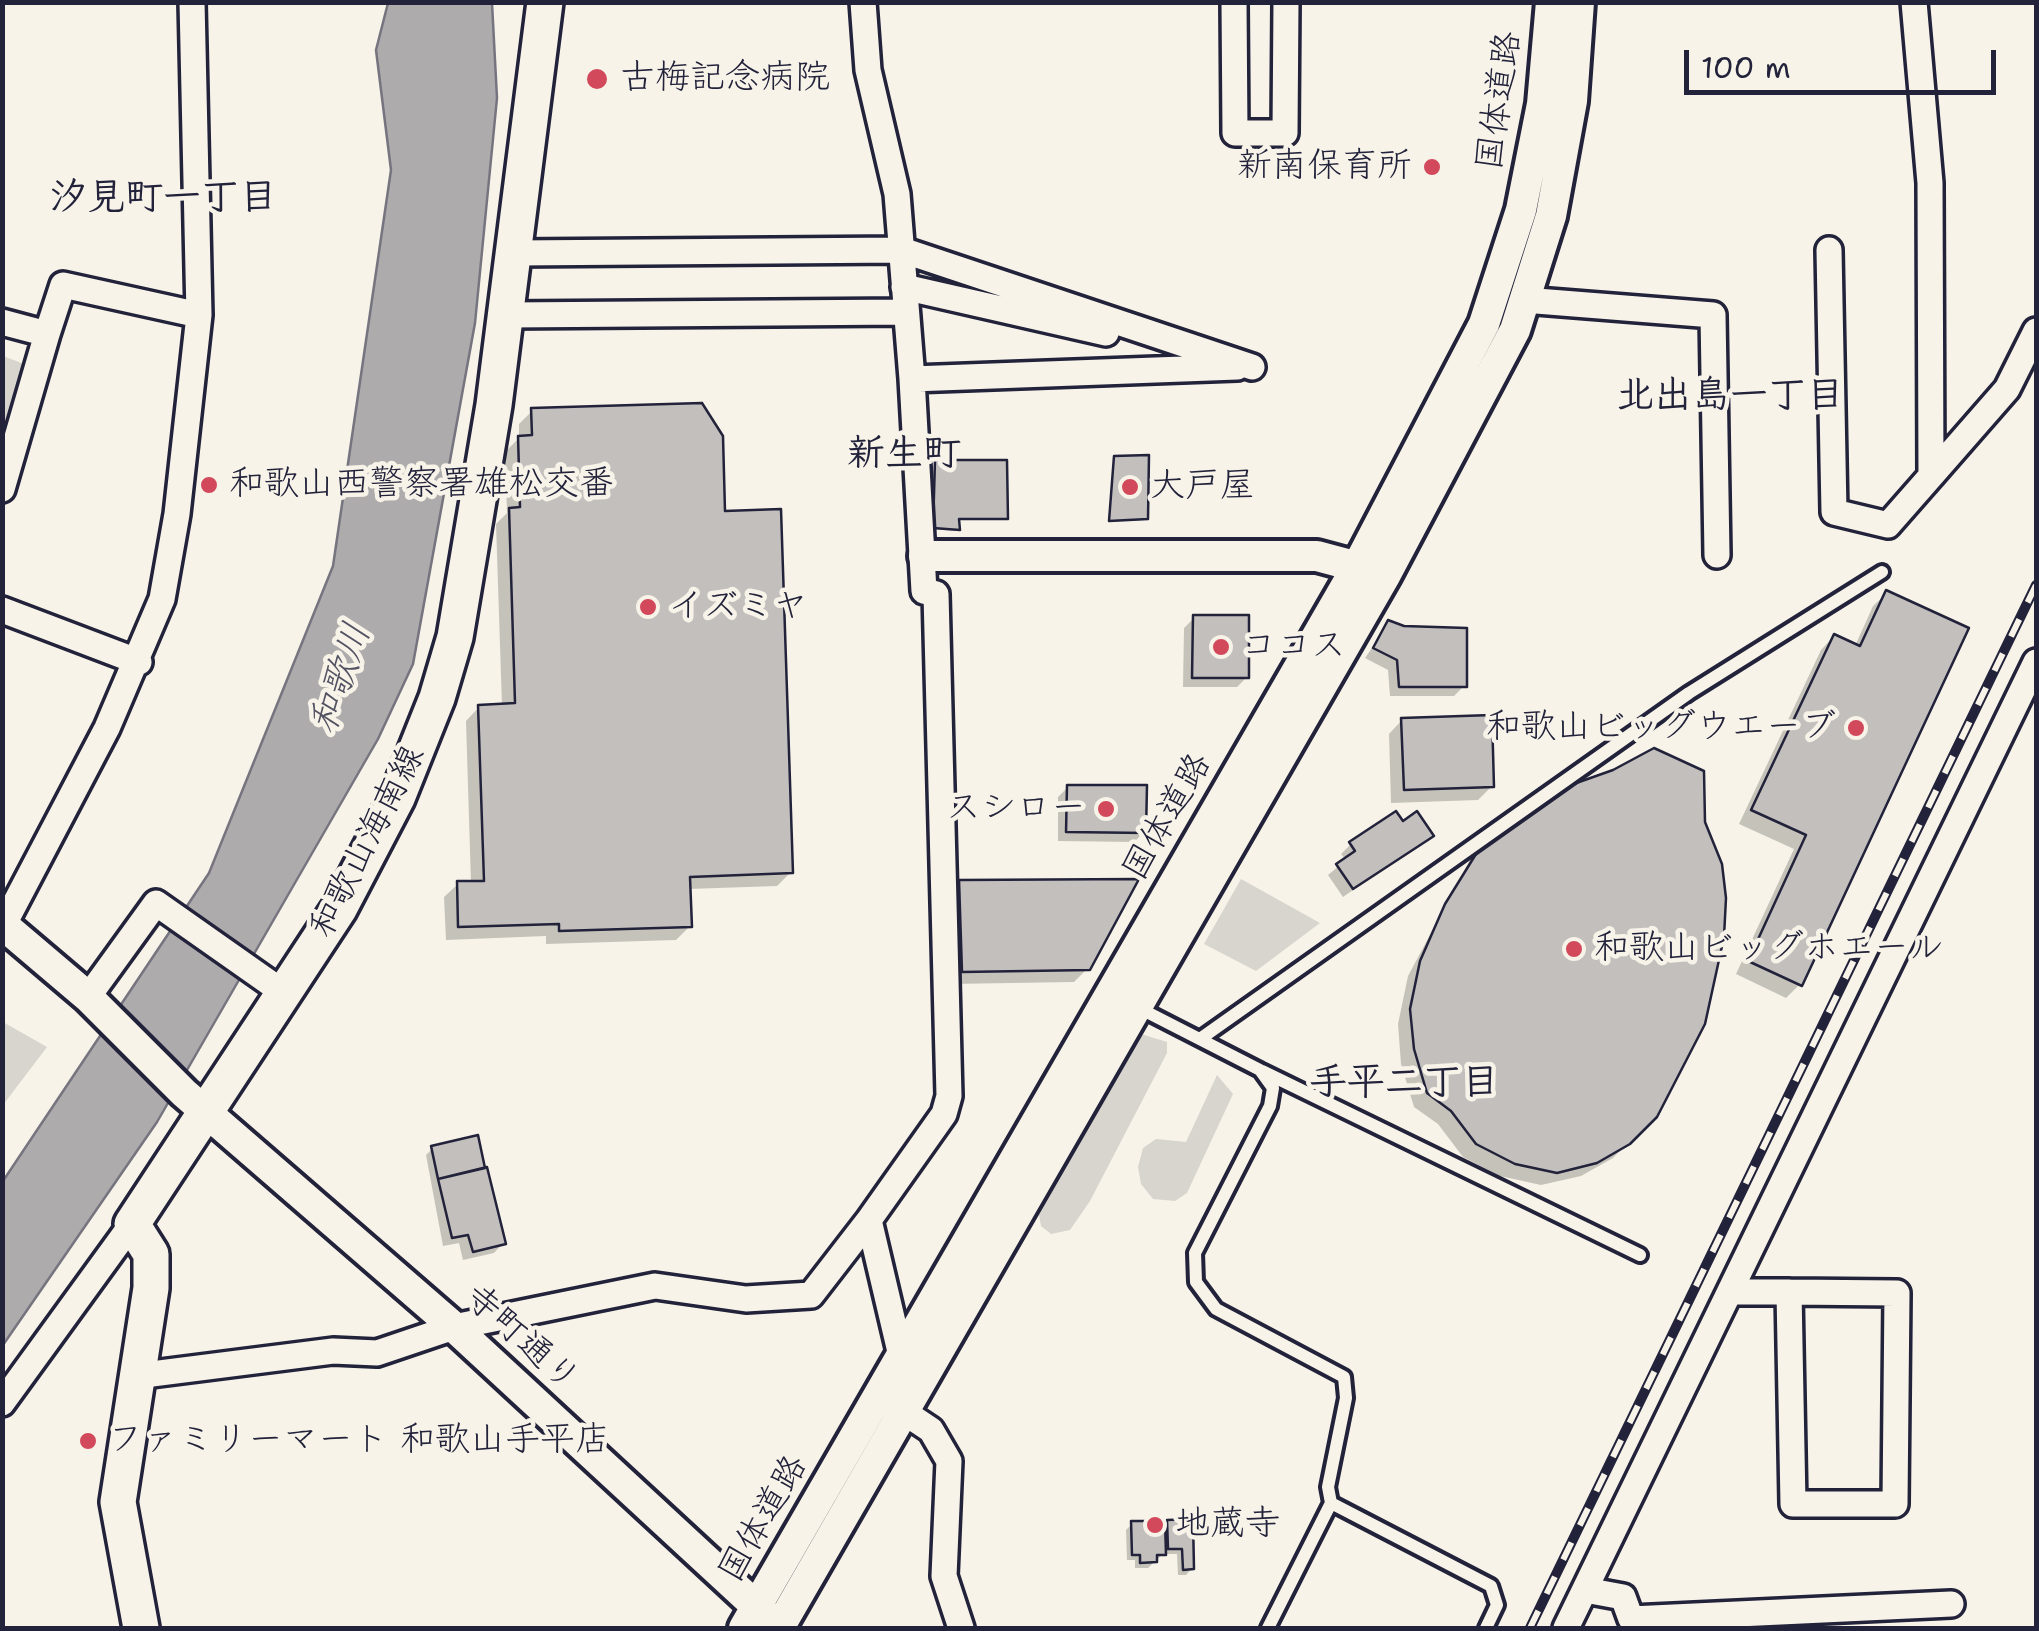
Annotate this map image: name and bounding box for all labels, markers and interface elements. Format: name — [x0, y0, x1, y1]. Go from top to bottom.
street label: 国体道路 — [1469, 29, 1531, 173]
scale bar — [1689, 30, 2002, 92]
text: 100 m — [1701, 47, 1791, 88]
place label: 古梅記念病院 — [620, 58, 830, 100]
marker: 古梅記念病院 — [584, 66, 610, 92]
place label: 新南保育所 — [1237, 146, 1412, 188]
marker: 新南保育所 — [1421, 156, 1443, 178]
district label: 汐見町一丁目 — [49, 176, 277, 222]
district label: 北出島一丁目 — [1616, 374, 1844, 420]
district label: 新生町 — [847, 432, 961, 478]
place label: 和歌山西警察署雄松交番 — [229, 464, 614, 506]
place label: 大戸屋 — [1150, 466, 1255, 508]
marker: 和歌山西警察署雄松交番 — [198, 474, 220, 496]
marker: 大戸屋 — [1119, 476, 1141, 498]
place label: イズミヤ — [668, 586, 808, 628]
marker: イズミヤ — [637, 596, 659, 618]
water label: 和歌川 — [302, 618, 382, 740]
place label: ココス — [1241, 626, 1346, 668]
marker: ココス — [1210, 636, 1232, 658]
place label: 和歌山ビッグウエーブ — [1486, 707, 1836, 749]
marker: 和歌山ビッグウエーブ — [1845, 717, 1867, 739]
street label: 和歌山海南線 — [302, 739, 434, 945]
street label: 国体道路 — [1115, 746, 1221, 888]
place label: スシロー — [946, 788, 1086, 830]
marker: スシロー — [1095, 798, 1117, 820]
place label: 和歌山ビッグホエール — [1594, 928, 1944, 970]
marker: 和歌山ビッグホエール — [1563, 938, 1585, 960]
district label: 手平二丁目 — [1309, 1061, 1499, 1107]
street label: 寺町通り — [455, 1277, 587, 1401]
place label: ファミリーマート 和歌山手平店 — [108, 1420, 610, 1462]
marker: ファミリーマート 和歌山手平店 — [77, 1430, 99, 1452]
street label: 国体道路 — [711, 1448, 817, 1590]
place label: 地蔵寺 — [1175, 1504, 1280, 1546]
marker: 地蔵寺 — [1144, 1514, 1166, 1536]

